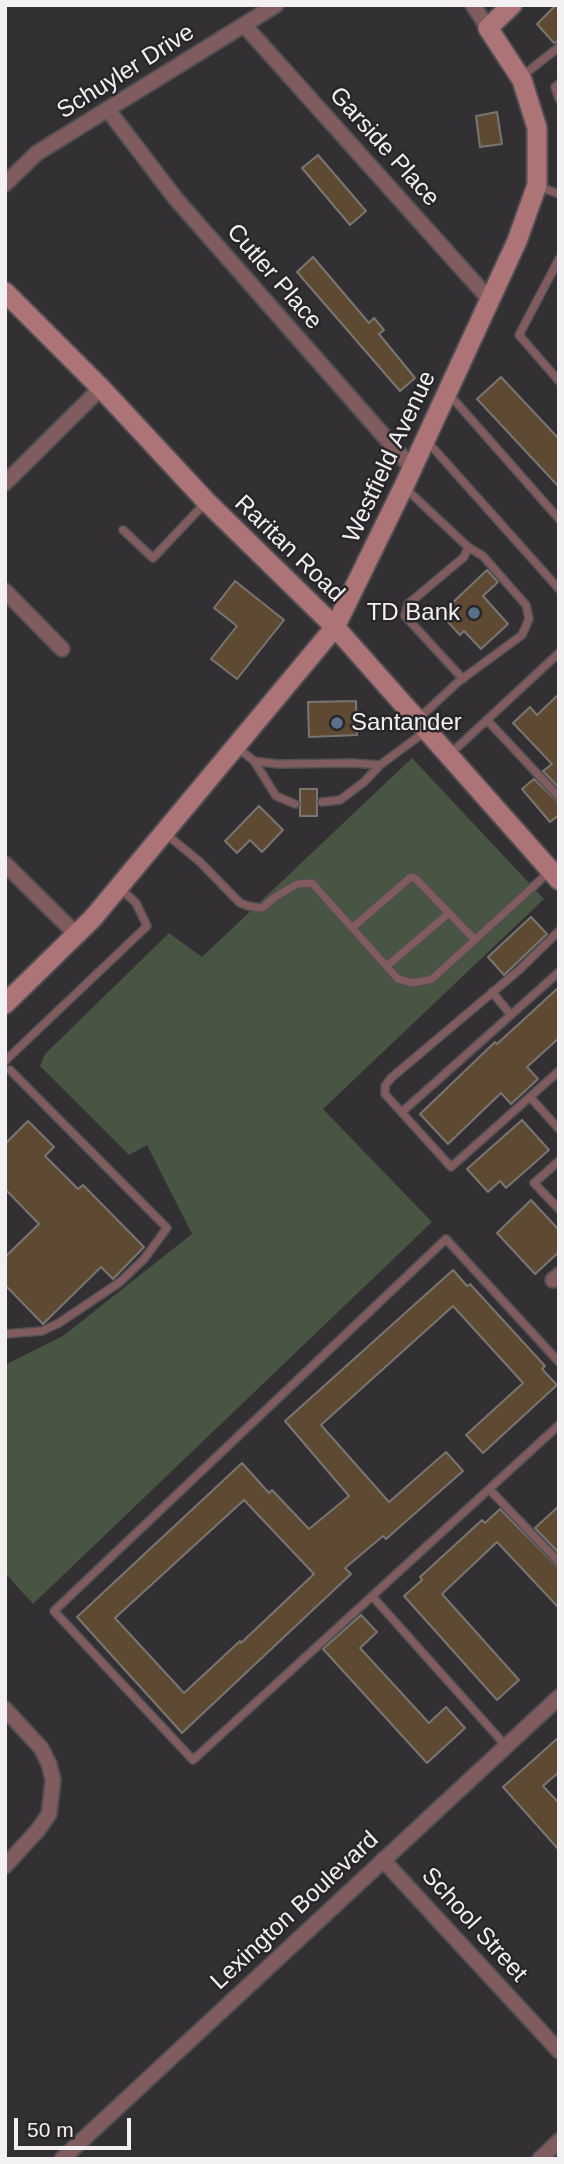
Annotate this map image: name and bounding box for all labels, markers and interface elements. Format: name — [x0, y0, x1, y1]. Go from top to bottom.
street label: Schuyler Drive — [52, 18, 200, 126]
street label: Garside Place — [323, 81, 445, 213]
street label: Cutler Place — [220, 218, 328, 336]
street label: Westfield Avenue — [338, 367, 442, 547]
street label: Raritan Road — [228, 490, 350, 608]
place label: TD Bank — [367, 599, 460, 627]
marker: TD Bank — [466, 605, 482, 621]
place label: Santander — [351, 709, 462, 737]
marker: Santander — [329, 715, 345, 731]
street label: Lexington Boulevard — [205, 1826, 385, 1996]
street label: School Street — [415, 1862, 533, 1988]
scale bar — [18, 2104, 135, 2148]
text: 50 m — [27, 2118, 74, 2141]

